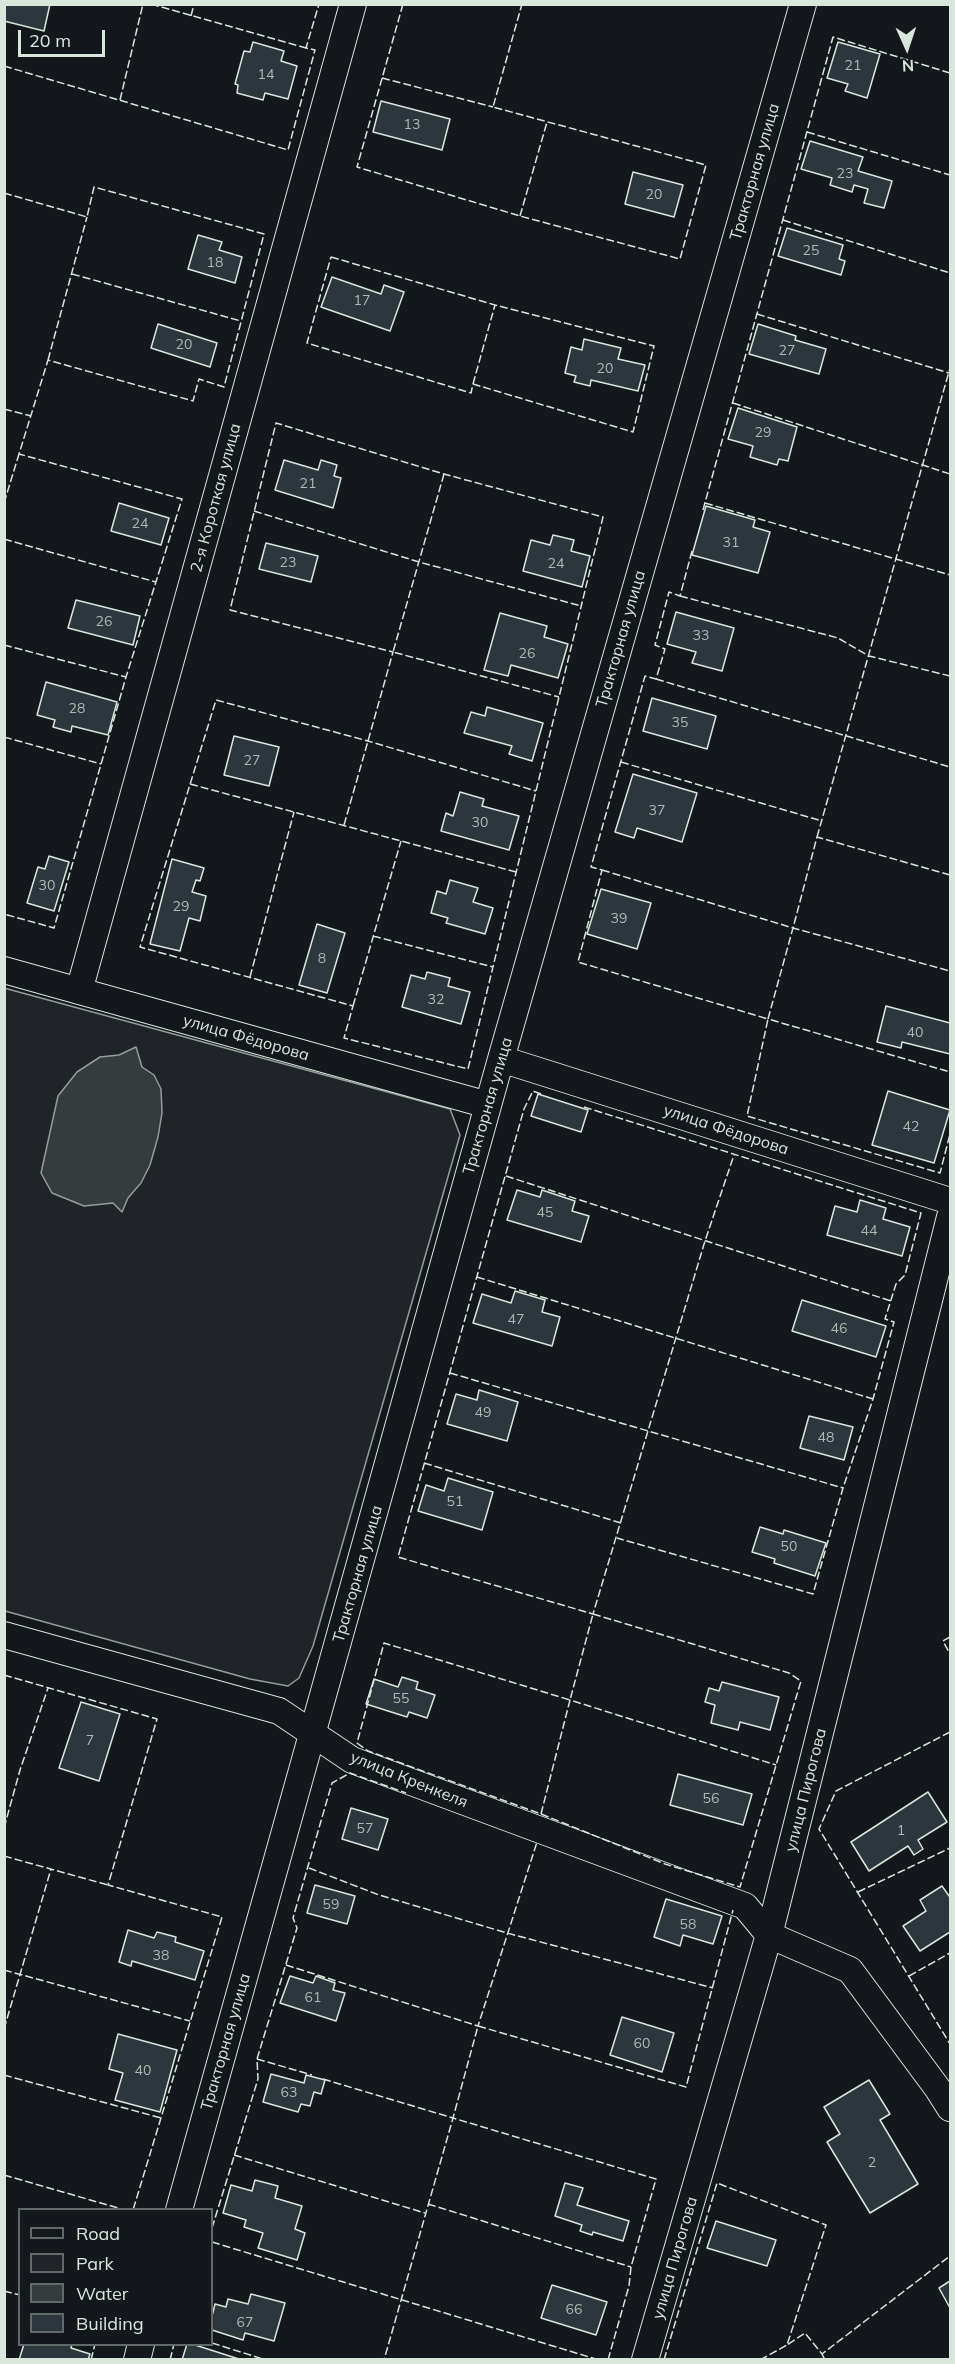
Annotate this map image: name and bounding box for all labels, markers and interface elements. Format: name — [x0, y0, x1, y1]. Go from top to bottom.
scale bar — [21, 18, 108, 56]
north arrow — [877, 18, 937, 78]
text: 20 m — [29, 29, 71, 52]
text: N — [901, 56, 915, 76]
house number: 21 — [845, 58, 861, 74]
house number: 14 — [258, 67, 274, 83]
street label: Тракторная улица — [726, 101, 784, 243]
house number: 13 — [404, 117, 420, 133]
house number: 23 — [837, 166, 853, 182]
house number: 20 — [646, 187, 662, 203]
house number: 25 — [803, 243, 819, 259]
house number: 18 — [207, 255, 223, 271]
house number: 17 — [354, 293, 370, 309]
house number: 20 — [176, 337, 192, 353]
house number: 27 — [779, 343, 795, 359]
house number: 20 — [597, 361, 613, 377]
street label: 2-я Короткая улица — [187, 421, 245, 575]
house number: 29 — [755, 425, 771, 441]
house number: 21 — [300, 476, 316, 492]
house number: 24 — [132, 516, 148, 532]
house number: 31 — [723, 535, 739, 551]
house number: 23 — [280, 555, 296, 571]
house number: 24 — [548, 556, 564, 572]
street label: Тракторная улица — [592, 568, 650, 710]
house number: 26 — [96, 614, 112, 630]
house number: 33 — [693, 628, 709, 644]
house number: 26 — [519, 646, 535, 662]
house number: 28 — [69, 701, 85, 717]
house number: 35 — [672, 715, 688, 731]
house number: 27 — [244, 753, 260, 769]
house number: 37 — [649, 803, 665, 819]
house number: 30 — [472, 815, 488, 831]
house number: 30 — [39, 878, 55, 894]
house number: 29 — [173, 899, 189, 915]
house number: 39 — [611, 911, 627, 927]
house number: 8 — [318, 951, 326, 967]
house number: 32 — [428, 992, 444, 1008]
street label: улица Фёдорова — [181, 1011, 311, 1065]
house number: 40 — [907, 1025, 923, 1041]
street label: Тракторная улица — [459, 1035, 517, 1177]
street label: улица Фёдорова — [661, 1101, 791, 1159]
house number: 42 — [903, 1119, 919, 1135]
house number: 45 — [537, 1205, 553, 1221]
house number: 44 — [861, 1223, 877, 1239]
house number: 47 — [508, 1312, 524, 1328]
house number: 46 — [831, 1321, 847, 1337]
house number: 49 — [475, 1405, 491, 1421]
house number: 48 — [818, 1430, 834, 1446]
house number: 51 — [447, 1494, 463, 1510]
street label: Тракторная улица — [329, 1503, 387, 1645]
house number: 50 — [781, 1539, 797, 1555]
house number: 55 — [393, 1691, 409, 1707]
street label: улица Пирогова — [781, 1726, 831, 1854]
house number: 7 — [86, 1733, 94, 1749]
street label: улица Кренкеля — [347, 1748, 471, 1812]
house number: 56 — [703, 1791, 719, 1807]
house number: 57 — [357, 1821, 373, 1837]
house number: 1 — [897, 1823, 905, 1839]
house number: 59 — [323, 1897, 339, 1913]
house number: 58 — [680, 1917, 696, 1933]
house number: 38 — [153, 1948, 169, 1964]
street label: Тракторная улица — [197, 1971, 255, 2113]
house number: 61 — [305, 1990, 321, 2006]
house number: 60 — [634, 2036, 650, 2052]
house number: 40 — [135, 2063, 151, 2079]
house number: 63 — [281, 2085, 297, 2101]
house number: 2 — [868, 2155, 876, 2171]
street label: улица Пирогова — [648, 2194, 702, 2322]
legend — [18, 2208, 213, 2346]
text: Road — [76, 2222, 120, 2245]
text: Park — [76, 2252, 114, 2275]
text: Water — [76, 2282, 128, 2305]
house number: 66 — [566, 2302, 582, 2318]
text: Building — [76, 2312, 144, 2335]
house number: 67 — [237, 2315, 253, 2331]

